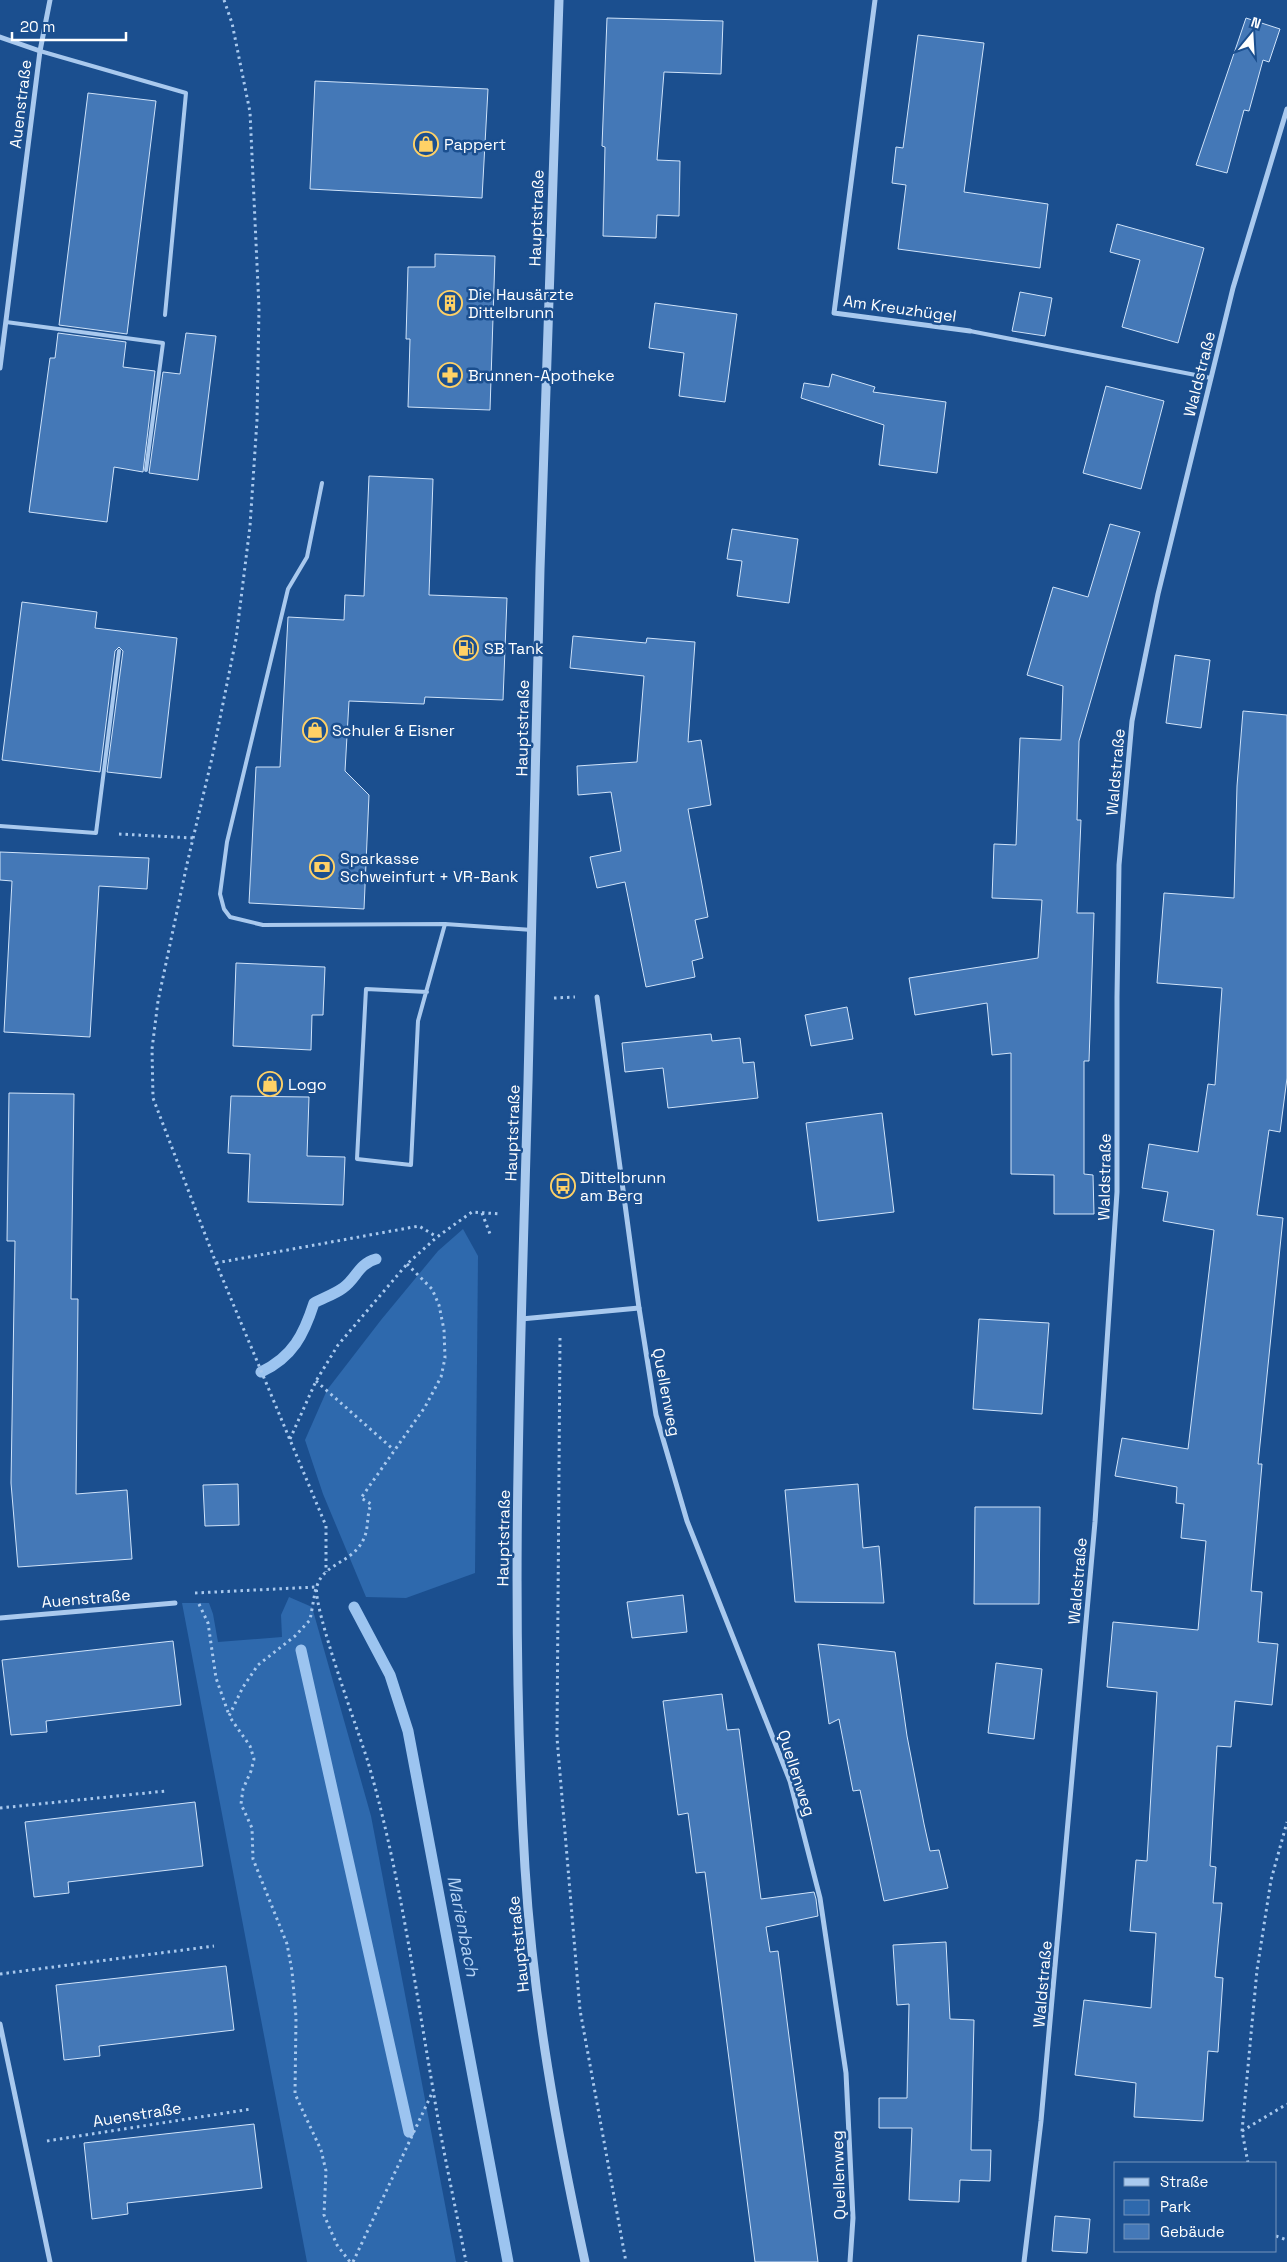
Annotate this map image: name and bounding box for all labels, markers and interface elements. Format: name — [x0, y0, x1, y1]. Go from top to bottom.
scale bar — [12, 10, 126, 42]
north arrow — [1227, 10, 1277, 60]
text: N — [1249, 13, 1263, 33]
text: 20 m — [20, 17, 55, 36]
street label: Auenstraße — [5, 58, 36, 150]
shop icon: Pappert — [413, 131, 439, 157]
place label: Pappert — [444, 134, 506, 155]
street label: Hauptstraße — [524, 169, 549, 267]
place label: Die Hausärzte Dittelbrunn — [468, 284, 574, 323]
building icon: Die Hausärzte Dittelbrunn — [437, 290, 463, 316]
street label: Am Kreuzhügel — [842, 290, 958, 327]
street label: Waldstraße — [1179, 329, 1220, 419]
pharmacy icon: Brunnen-Apotheke — [437, 362, 463, 388]
place label: Brunnen-Apotheke — [468, 365, 615, 386]
fuel station icon: SB Tank — [453, 635, 479, 661]
place label: SB Tank — [484, 638, 544, 659]
street label: Hauptstraße — [511, 679, 534, 777]
shop icon: Schuler & Eisner — [302, 717, 328, 743]
place label: Schuler & Eisner — [332, 720, 455, 741]
street label: Waldstraße — [1101, 728, 1130, 816]
place label: Sparkasse Schweinfurt + VR-Bank — [340, 848, 519, 887]
bank icon: Sparkasse Schweinfurt + VR-Bank — [309, 854, 335, 880]
shop icon: Logo — [257, 1071, 283, 1097]
place label: Logo — [288, 1074, 327, 1095]
street label: Hauptstraße — [500, 1084, 525, 1182]
street label: Waldstraße — [1093, 1133, 1116, 1221]
place label: Dittelbrunn am Berg — [580, 1167, 666, 1206]
bus stop icon: Dittelbrunn am Berg — [550, 1173, 576, 1199]
street label: Quellenweg — [648, 1346, 685, 1438]
street label: Hauptstraße — [492, 1489, 515, 1587]
street label: Waldstraße — [1063, 1537, 1092, 1625]
street label: Auenstraße — [41, 1584, 131, 1613]
street label: Quellenweg — [773, 1727, 820, 1819]
water label: Marienbach — [442, 1873, 485, 1979]
street label: Hauptstraße — [503, 1895, 534, 1993]
street label: Waldstraße — [1028, 1940, 1057, 2028]
street label: Auenstraße — [91, 2097, 183, 2132]
street label: Quellenweg — [826, 2130, 851, 2220]
legend — [1114, 2162, 1277, 2252]
text: Straße — [1160, 2172, 1209, 2191]
text: Park — [1160, 2197, 1191, 2216]
text: Gebäude — [1160, 2222, 1225, 2241]

